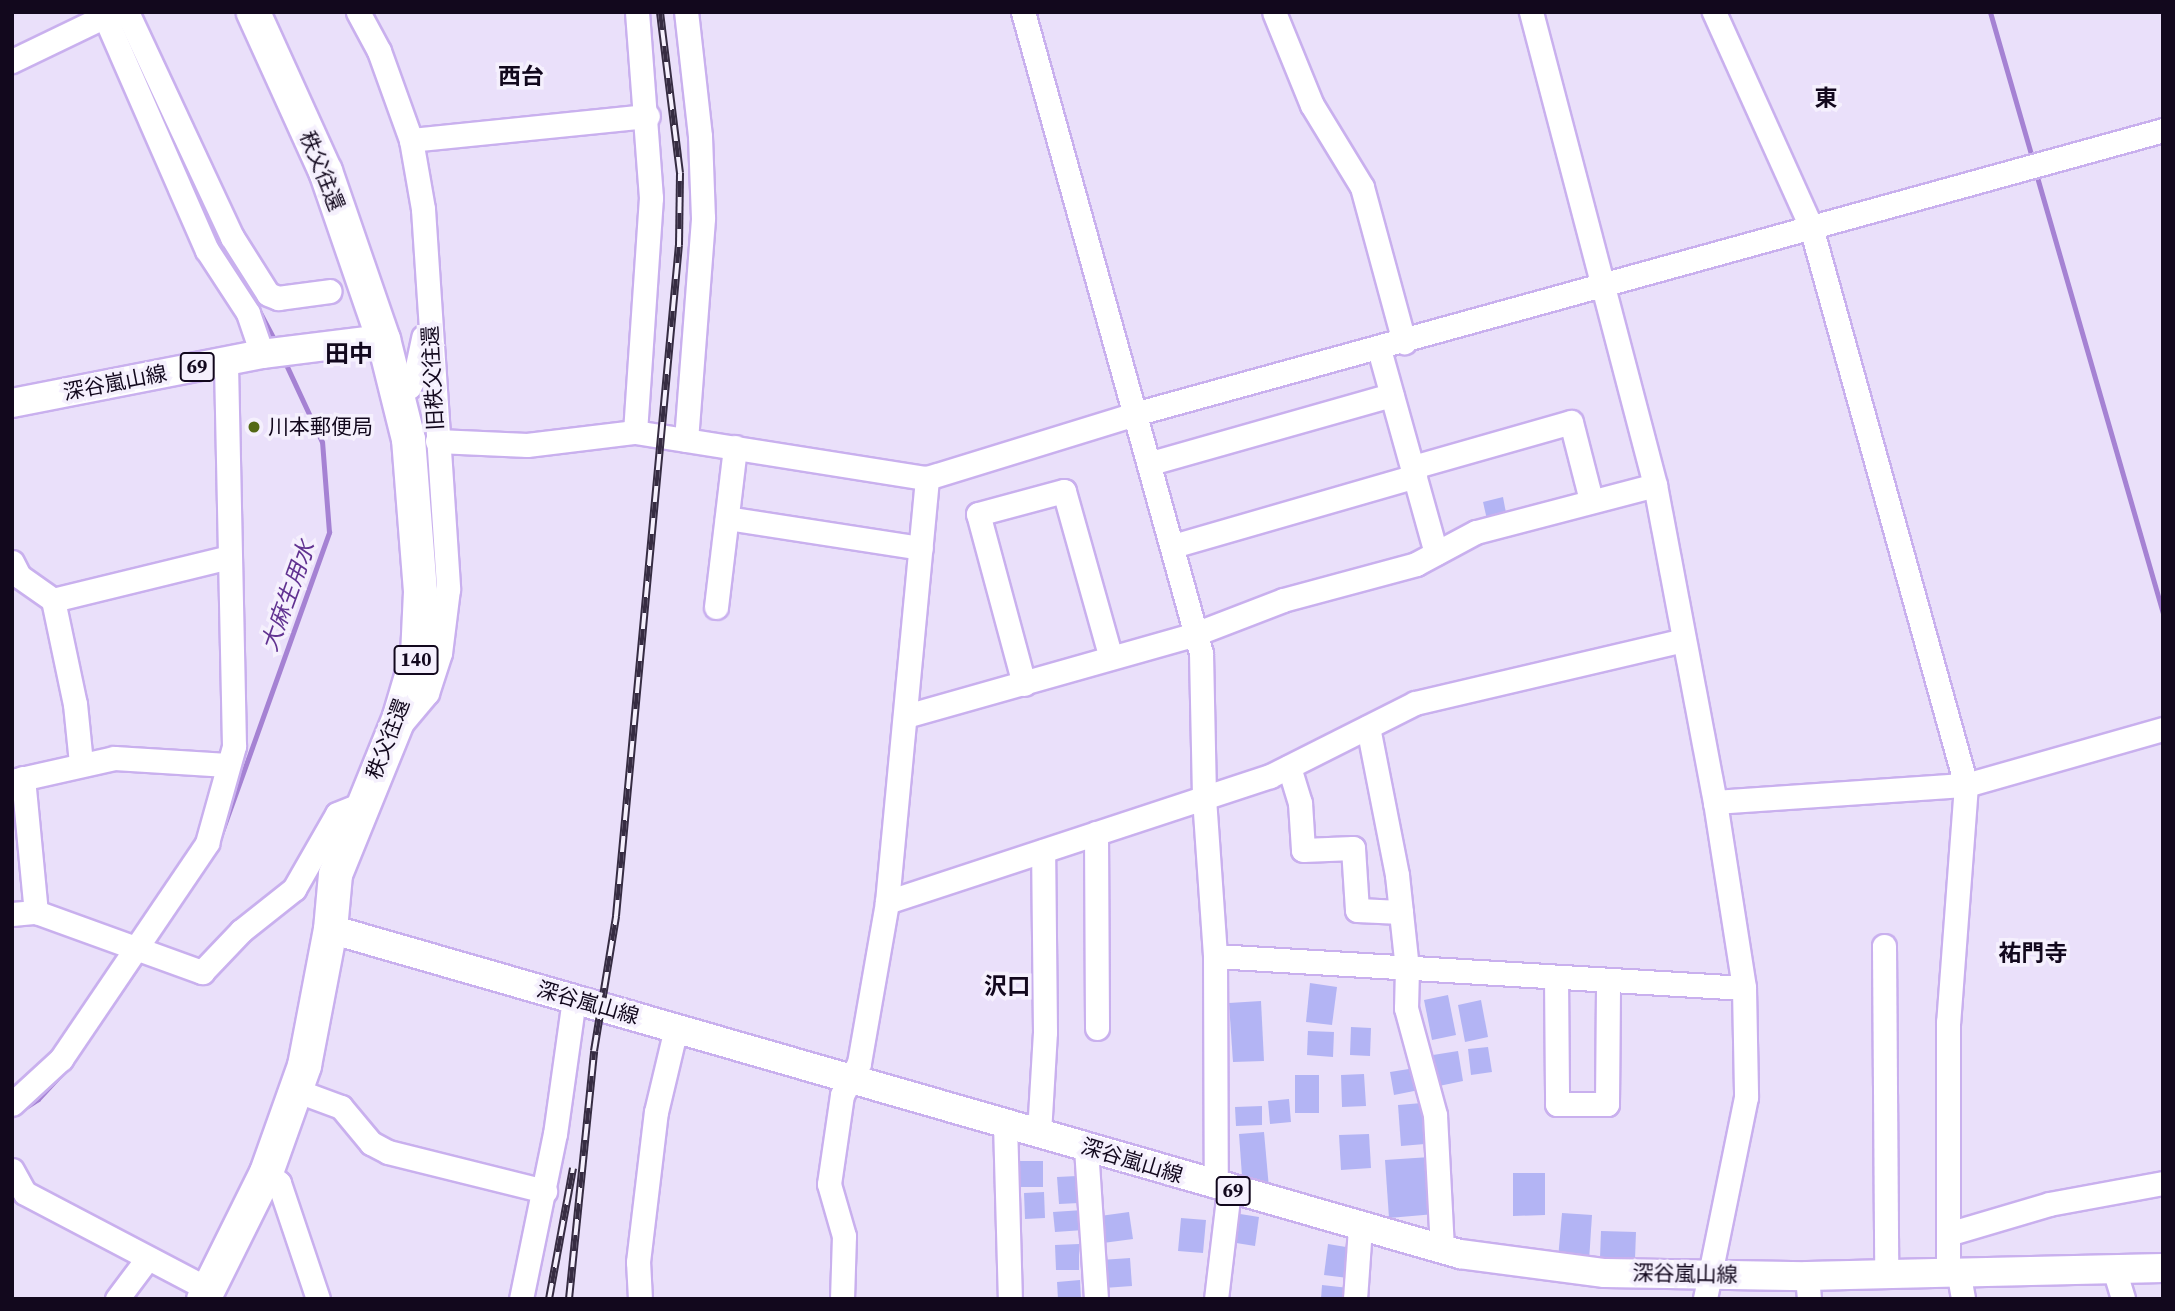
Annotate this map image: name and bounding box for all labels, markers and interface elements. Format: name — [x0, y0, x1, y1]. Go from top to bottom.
district label: 西台 — [498, 62, 544, 90]
district label: 東 — [1815, 84, 1837, 112]
street label: 秩父往還 — [295, 127, 349, 215]
street label: 旧秩父往還 — [418, 325, 448, 431]
district label: 田中 — [325, 340, 373, 368]
road number: 69 — [180, 352, 214, 382]
street label: 深谷嵐山線 — [61, 361, 169, 405]
place label: 川本郵便局 — [268, 414, 373, 440]
marker: 川本郵便局 — [246, 419, 262, 435]
water label: 大麻生用水 — [255, 537, 321, 655]
road number: 140 — [393, 645, 439, 676]
street label: 秩父往還 — [361, 695, 415, 783]
district label: 祐門寺 — [1999, 939, 2067, 967]
district label: 沢口 — [984, 972, 1030, 1000]
street label: 深谷嵐山線 — [534, 976, 642, 1030]
street label: 深谷嵐山線 — [1078, 1134, 1186, 1188]
road number: 69 — [1216, 1176, 1250, 1206]
street label: 深谷嵐山線 — [1632, 1260, 1738, 1288]

